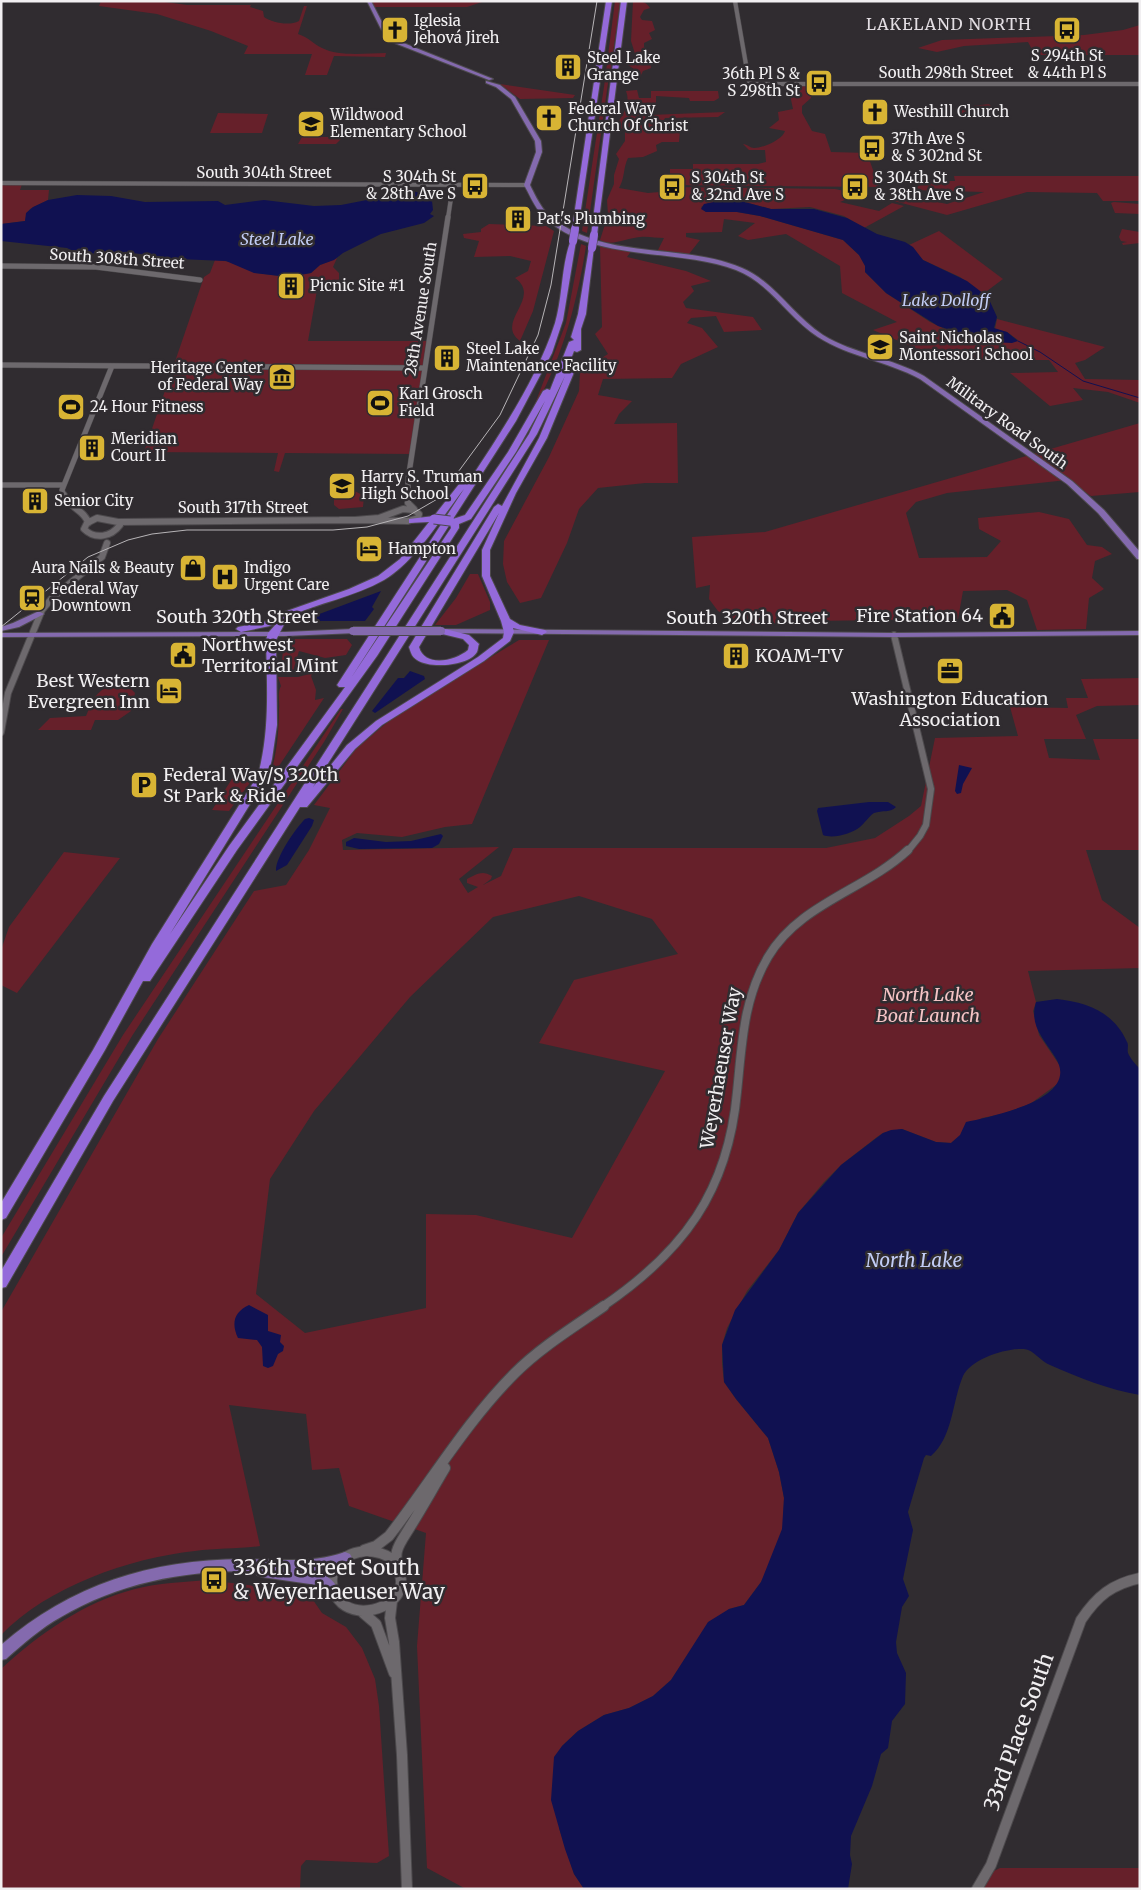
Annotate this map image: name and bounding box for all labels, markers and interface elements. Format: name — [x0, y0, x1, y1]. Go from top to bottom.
place label: Iglesia Jehová Jireh — [413, 11, 500, 47]
district label: LAKELAND NORTH — [866, 14, 1032, 34]
church icon: Iglesia Jehová Jireh — [380, 15, 410, 45]
bus stop icon: S 294th St & 44th Pl S — [1052, 15, 1082, 45]
place label: S 294th St & 44th Pl S — [1027, 46, 1107, 82]
place label: Steel Lake Grange — [587, 48, 660, 84]
building icon: Steel Lake Grange — [553, 52, 583, 82]
street label: South 298th Street — [879, 63, 1014, 82]
place label: 36th Pl S & S 298th St — [722, 64, 801, 100]
bus stop icon: 36th Pl S & S 298th St — [804, 68, 834, 98]
church icon: Westhill Church — [860, 97, 890, 127]
place label: Federal Way Church Of Christ — [568, 99, 688, 135]
place label: Westhill Church — [893, 102, 1009, 121]
church icon: Federal Way Church Of Christ — [534, 103, 564, 133]
place label: Wildwood Elementary School — [329, 105, 467, 141]
school or university icon: Wildwood Elementary School — [296, 109, 326, 139]
place label: 37th Ave S & S 302nd St — [891, 129, 982, 165]
bus stop icon: 37th Ave S & S 302nd St — [857, 133, 887, 163]
street label: South 304th Street — [196, 163, 332, 182]
place label: S 304th St & 28th Ave S — [366, 167, 456, 203]
place label: S 304th St & 32nd Ave S — [691, 168, 784, 204]
place label: S 304th St & 38th Ave S — [874, 168, 964, 204]
bus stop icon: S 304th St & 28th Ave S — [460, 171, 490, 201]
bus stop icon: S 304th St & 32nd Ave S — [657, 172, 687, 202]
bus stop icon: S 304th St & 38th Ave S — [840, 172, 870, 202]
building icon: Pat's Plumbing — [503, 204, 533, 234]
place label: Pat's Plumbing — [537, 209, 645, 228]
water label: Steel Lake — [240, 229, 314, 249]
street label: 28th Avenue South — [401, 240, 441, 377]
street label: South 308th Street — [49, 244, 185, 273]
building icon: Picnic Site #1 — [276, 271, 306, 301]
place label: Picnic Site #1 — [310, 276, 405, 295]
water label: Lake Dolloff — [902, 290, 992, 310]
place label: Saint Nicholas Montessori School — [899, 328, 1033, 364]
school or university icon: Saint Nicholas Montessori School — [865, 332, 895, 362]
place label: Steel Lake Maintenance Facility — [466, 339, 617, 375]
building icon: Steel Lake Maintenance Facility — [432, 343, 462, 373]
place label: Heritage Center of Federal Way — [150, 358, 263, 394]
museum icon: Heritage Center of Federal Way — [267, 362, 297, 392]
street label: Military Road South — [943, 372, 1072, 473]
place label: Karl Grosch Field — [399, 384, 483, 420]
sports icon: Karl Grosch Field — [365, 388, 395, 418]
sports icon: 24 Hour Fitness — [56, 392, 86, 422]
place label: 24 Hour Fitness — [90, 397, 204, 416]
place label: Meridian Court II — [111, 429, 177, 465]
building icon: Meridian Court II — [77, 433, 107, 463]
place label: Harry S. Truman High School — [361, 467, 483, 503]
school or university icon: Harry S. Truman High School — [327, 471, 357, 501]
building icon: Senior City — [20, 486, 50, 516]
place label: Senior City — [54, 491, 134, 510]
street label: South 317th Street — [178, 498, 308, 517]
hotel icon: Hampton — [354, 534, 384, 564]
place label: Hampton — [388, 539, 456, 558]
shop icon: Aura Nails & Beauty — [178, 553, 208, 583]
place label: Aura Nails & Beauty — [30, 558, 174, 577]
place label: Indigo Urgent Care — [244, 558, 329, 594]
hospital icon: Indigo Urgent Care — [210, 562, 240, 592]
place label: Federal Way Downtown — [51, 579, 139, 615]
station icon: Federal Way Downtown — [17, 583, 47, 613]
public building icon: Fire Station 64 — [987, 601, 1017, 631]
place label: Fire Station 64 — [856, 604, 983, 627]
street label: South 320th Street — [156, 605, 318, 628]
street label: South 320th Street — [666, 606, 828, 629]
place label: Northwest Territorial Mint — [202, 633, 338, 677]
public building icon: Northwest Territorial Mint — [168, 640, 198, 670]
building icon: KOAM-TV — [721, 641, 751, 671]
place label: KOAM-TV — [755, 644, 844, 667]
office icon: Washington Education Association — [935, 656, 965, 686]
place label: Best Western Evergreen Inn — [28, 669, 150, 713]
hotel icon: Best Western Evergreen Inn — [154, 676, 184, 706]
place label: Washington Education Association — [851, 687, 1048, 731]
place label: Federal Way/S 320th St Park & Ride — [163, 763, 338, 807]
parking icon: Federal Way/S 320th St Park & Ride — [129, 770, 159, 800]
park label: North Lake Boat Launch — [876, 983, 980, 1027]
street label: Weyerhaeuser Way — [695, 985, 746, 1152]
water label: North Lake — [866, 1248, 962, 1272]
place label: 336th Street South & Weyerhaeuser Way — [233, 1554, 446, 1605]
bus stop icon: 336th Street South & Weyerhaeuser Way — [199, 1565, 229, 1595]
street label: 33rd Place South — [977, 1649, 1060, 1815]

